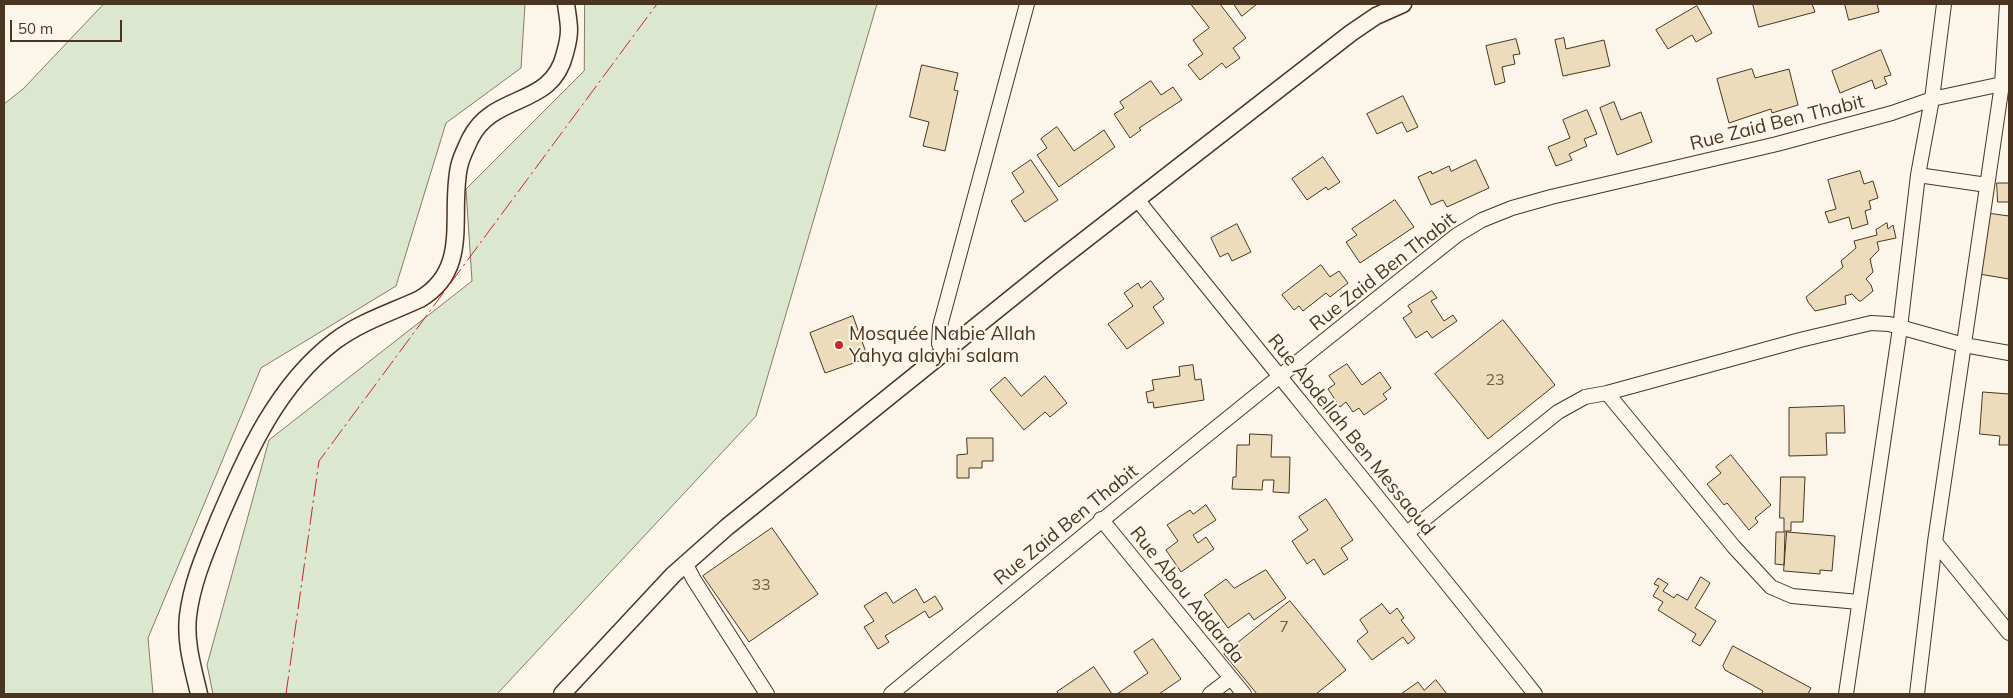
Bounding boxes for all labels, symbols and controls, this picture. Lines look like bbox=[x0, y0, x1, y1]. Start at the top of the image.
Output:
scale bar bbox=[12, 10, 125, 42]
text: 50 m bbox=[18, 19, 53, 38]
street label: Rue Zaid Ben Thabit bbox=[1688, 90, 1866, 156]
street label: Rue Zaid Ben Thabit bbox=[1306, 208, 1460, 336]
place label: Mosquée Nabie Allah Yahya alayhi salam bbox=[849, 323, 1036, 367]
street label: Rue Abdellah Ben Messaoud bbox=[1263, 330, 1439, 540]
marker: Mosquée Nabie Allah Yahya alayhi salam bbox=[833, 339, 845, 351]
house number: 23 bbox=[1485, 370, 1505, 390]
street label: Rue Zaid Ben Thabit bbox=[989, 460, 1143, 590]
street label: Rue Abou Addarda bbox=[1125, 522, 1249, 668]
house number: 33 bbox=[751, 575, 771, 595]
house number: 7 bbox=[1279, 617, 1289, 637]

